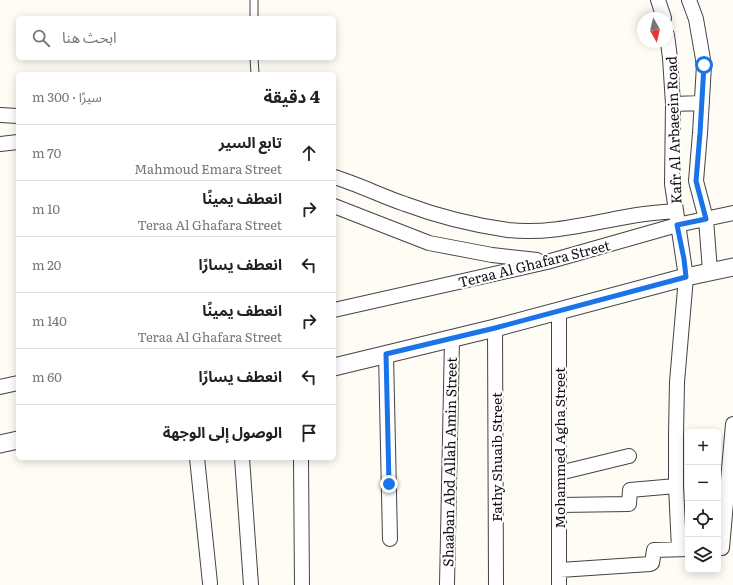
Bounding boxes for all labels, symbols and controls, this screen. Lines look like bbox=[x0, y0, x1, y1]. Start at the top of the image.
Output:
north arrow bbox=[637, 12, 673, 48]
search box bbox=[16, 16, 336, 60]
text: ابحث هنا bbox=[62, 25, 117, 48]
icon: search bbox=[30, 27, 52, 49]
street label: Kafr Al Arbaeein Road bbox=[660, 55, 686, 204]
route start bbox=[695, 56, 713, 74]
text: 4 دقيقة bbox=[264, 83, 320, 108]
text: سيرًا · 300 m bbox=[32, 87, 102, 106]
text: تابع السير bbox=[219, 130, 282, 153]
icon: ahead bbox=[298, 142, 320, 164]
text: 70 m bbox=[32, 143, 61, 162]
text: Mahmoud Emara Street bbox=[134, 159, 282, 178]
text: انعطف يمينًا bbox=[202, 186, 282, 209]
icon: right bbox=[298, 198, 320, 220]
text: 10 m bbox=[32, 199, 60, 218]
text: Teraa Al Ghafara Street bbox=[137, 215, 282, 234]
street label: Teraa Al Ghafara Street bbox=[456, 234, 612, 292]
text: انعطف يسارًا bbox=[198, 252, 282, 275]
icon: left bbox=[298, 254, 320, 276]
text: 20 m bbox=[32, 255, 61, 274]
text: انعطف يمينًا bbox=[202, 298, 282, 321]
icon: right bbox=[298, 310, 320, 332]
text: 140 m bbox=[32, 311, 67, 330]
text: Teraa Al Ghafara Street bbox=[137, 327, 282, 346]
street label: Shaaban Abd Allah Amin Street bbox=[437, 357, 461, 567]
text: انعطف يسارًا bbox=[198, 364, 282, 387]
icon: left bbox=[298, 366, 320, 388]
text: 60 m bbox=[32, 367, 62, 386]
street label: Mohammed Agha Street bbox=[549, 367, 569, 529]
street label: Fathy Shuaib Street bbox=[486, 392, 506, 522]
text: الوصول إلى الوجهة bbox=[163, 420, 282, 443]
icon: arrive bbox=[298, 422, 320, 444]
map controls bbox=[685, 429, 721, 573]
button: + bbox=[685, 429, 721, 465]
button: − bbox=[685, 465, 721, 501]
route end bbox=[380, 475, 398, 493]
button: locate bbox=[685, 501, 721, 537]
button: layers bbox=[685, 537, 721, 573]

